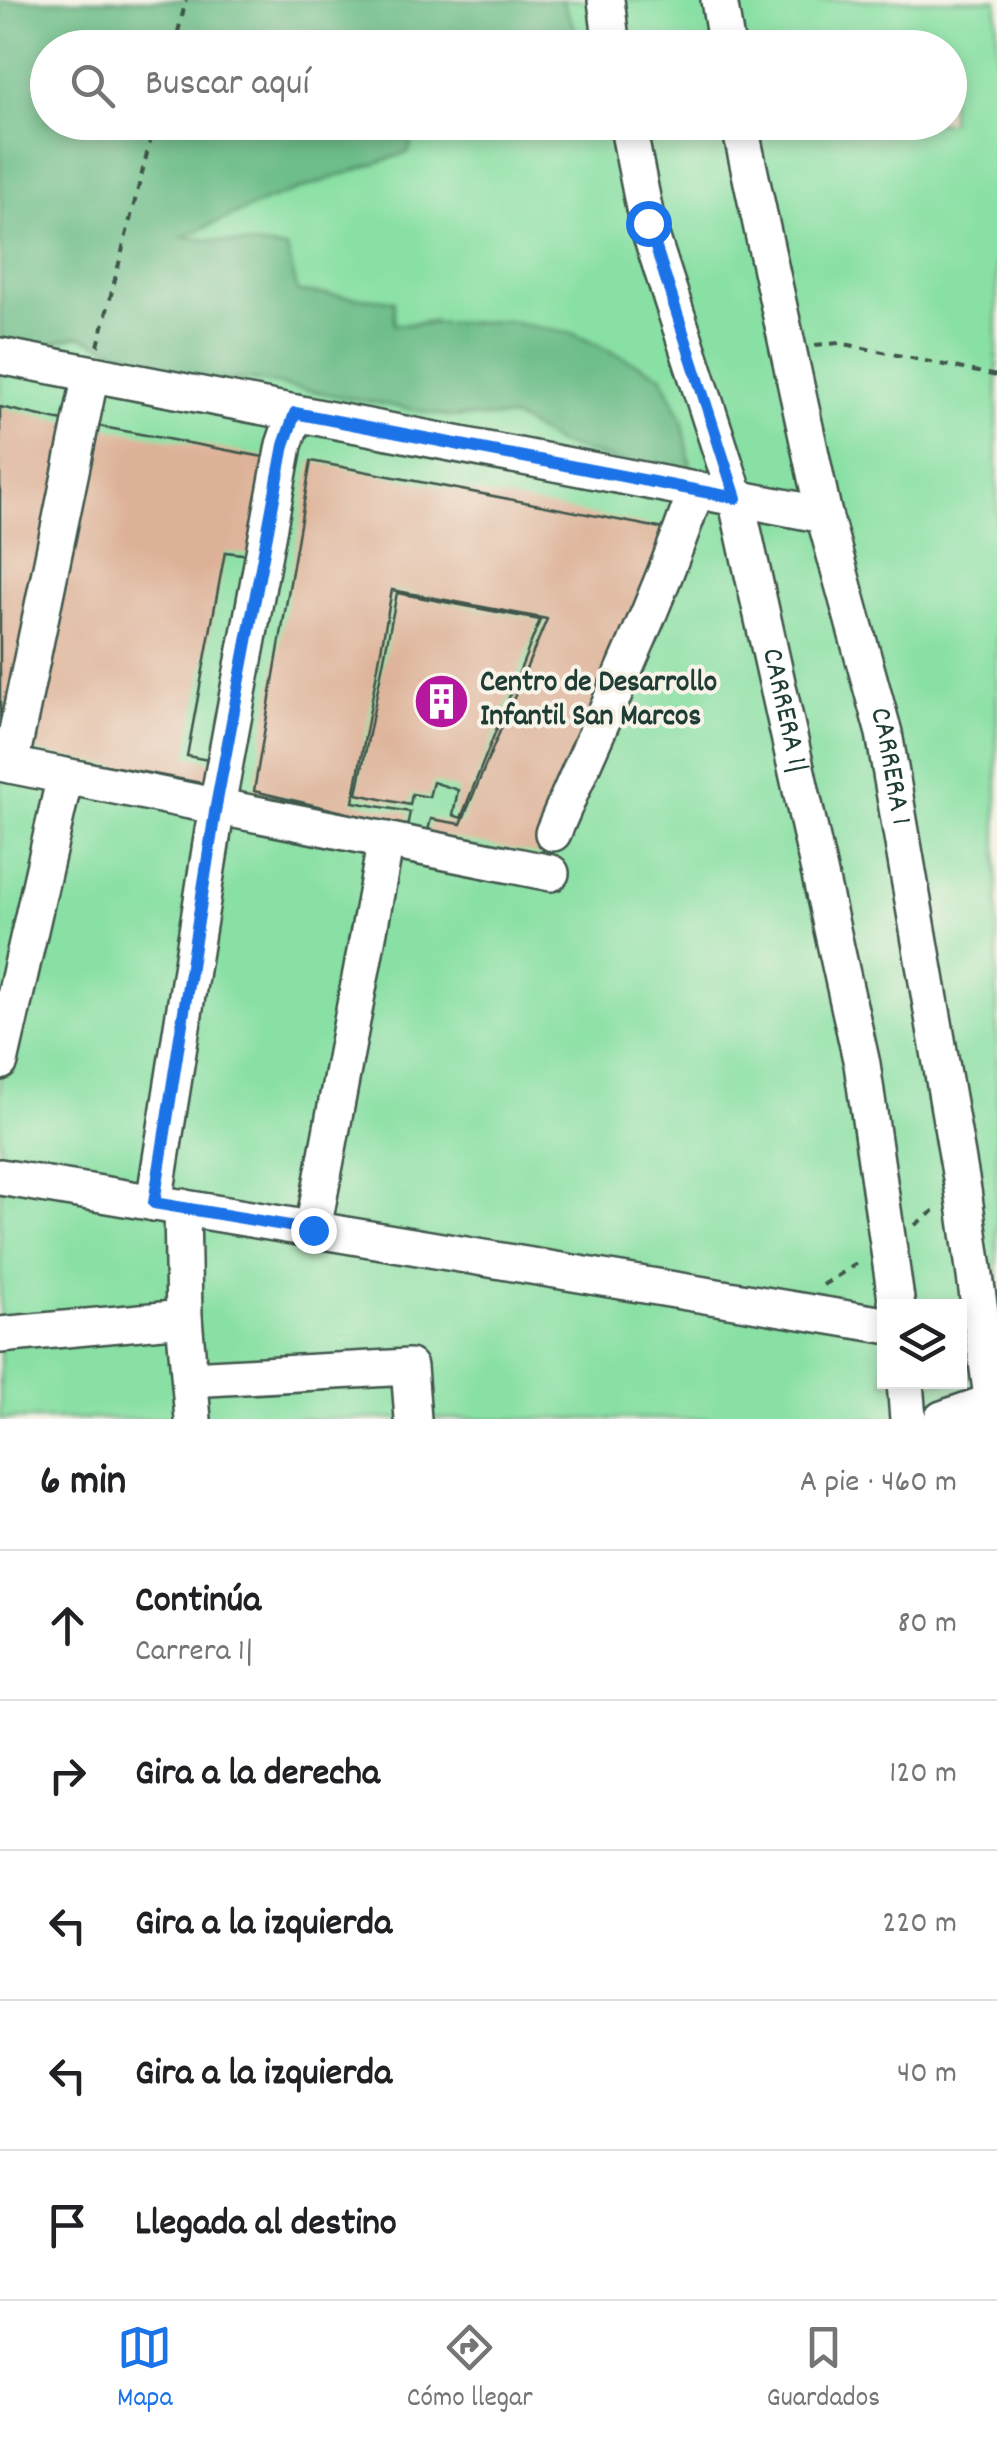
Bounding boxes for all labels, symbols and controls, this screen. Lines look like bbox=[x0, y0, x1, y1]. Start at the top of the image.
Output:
search box bbox=[30, 30, 967, 140]
icon: search bbox=[65, 58, 120, 113]
text: Buscar aquí bbox=[145, 58, 309, 113]
route start bbox=[626, 201, 672, 247]
street label: CARRERA 1| bbox=[749, 644, 818, 777]
place label: Centro de Desarrollo Infantil San Marcos bbox=[480, 663, 717, 740]
building icon: Centro de Desarrollo Infantil San Marcos bbox=[411, 671, 471, 731]
street label: CARRERA 1 bbox=[857, 703, 921, 828]
route end bbox=[291, 1208, 337, 1254]
map controls bbox=[877, 1299, 967, 1389]
button: layers bbox=[877, 1299, 967, 1389]
text: 6 min bbox=[40, 1454, 126, 1514]
text: A pie · 460 m bbox=[800, 1461, 957, 1507]
text: Continúa bbox=[135, 1575, 261, 1630]
icon: ahead bbox=[40, 1598, 95, 1653]
text: 80 m bbox=[897, 1602, 957, 1648]
text: Carrera 1| bbox=[135, 1630, 254, 1676]
icon: right bbox=[40, 1748, 95, 1803]
text: Gira a la derecha bbox=[135, 1748, 380, 1803]
text: 120 m bbox=[889, 1752, 957, 1798]
icon: left bbox=[40, 1898, 95, 1953]
text: Gira a la izquierda bbox=[135, 1898, 392, 1953]
text: 220 m bbox=[882, 1902, 957, 1948]
icon: left bbox=[40, 2048, 95, 2103]
text: Gira a la izquierda bbox=[135, 2048, 392, 2103]
text: 40 m bbox=[897, 2052, 957, 2098]
icon: arrive bbox=[40, 2198, 95, 2253]
text: Llegada al destino bbox=[135, 2198, 397, 2253]
tab: Mapa bbox=[117, 2320, 173, 2420]
tab: Cómo llegar bbox=[407, 2320, 533, 2420]
tab: Guardados bbox=[767, 2320, 880, 2420]

